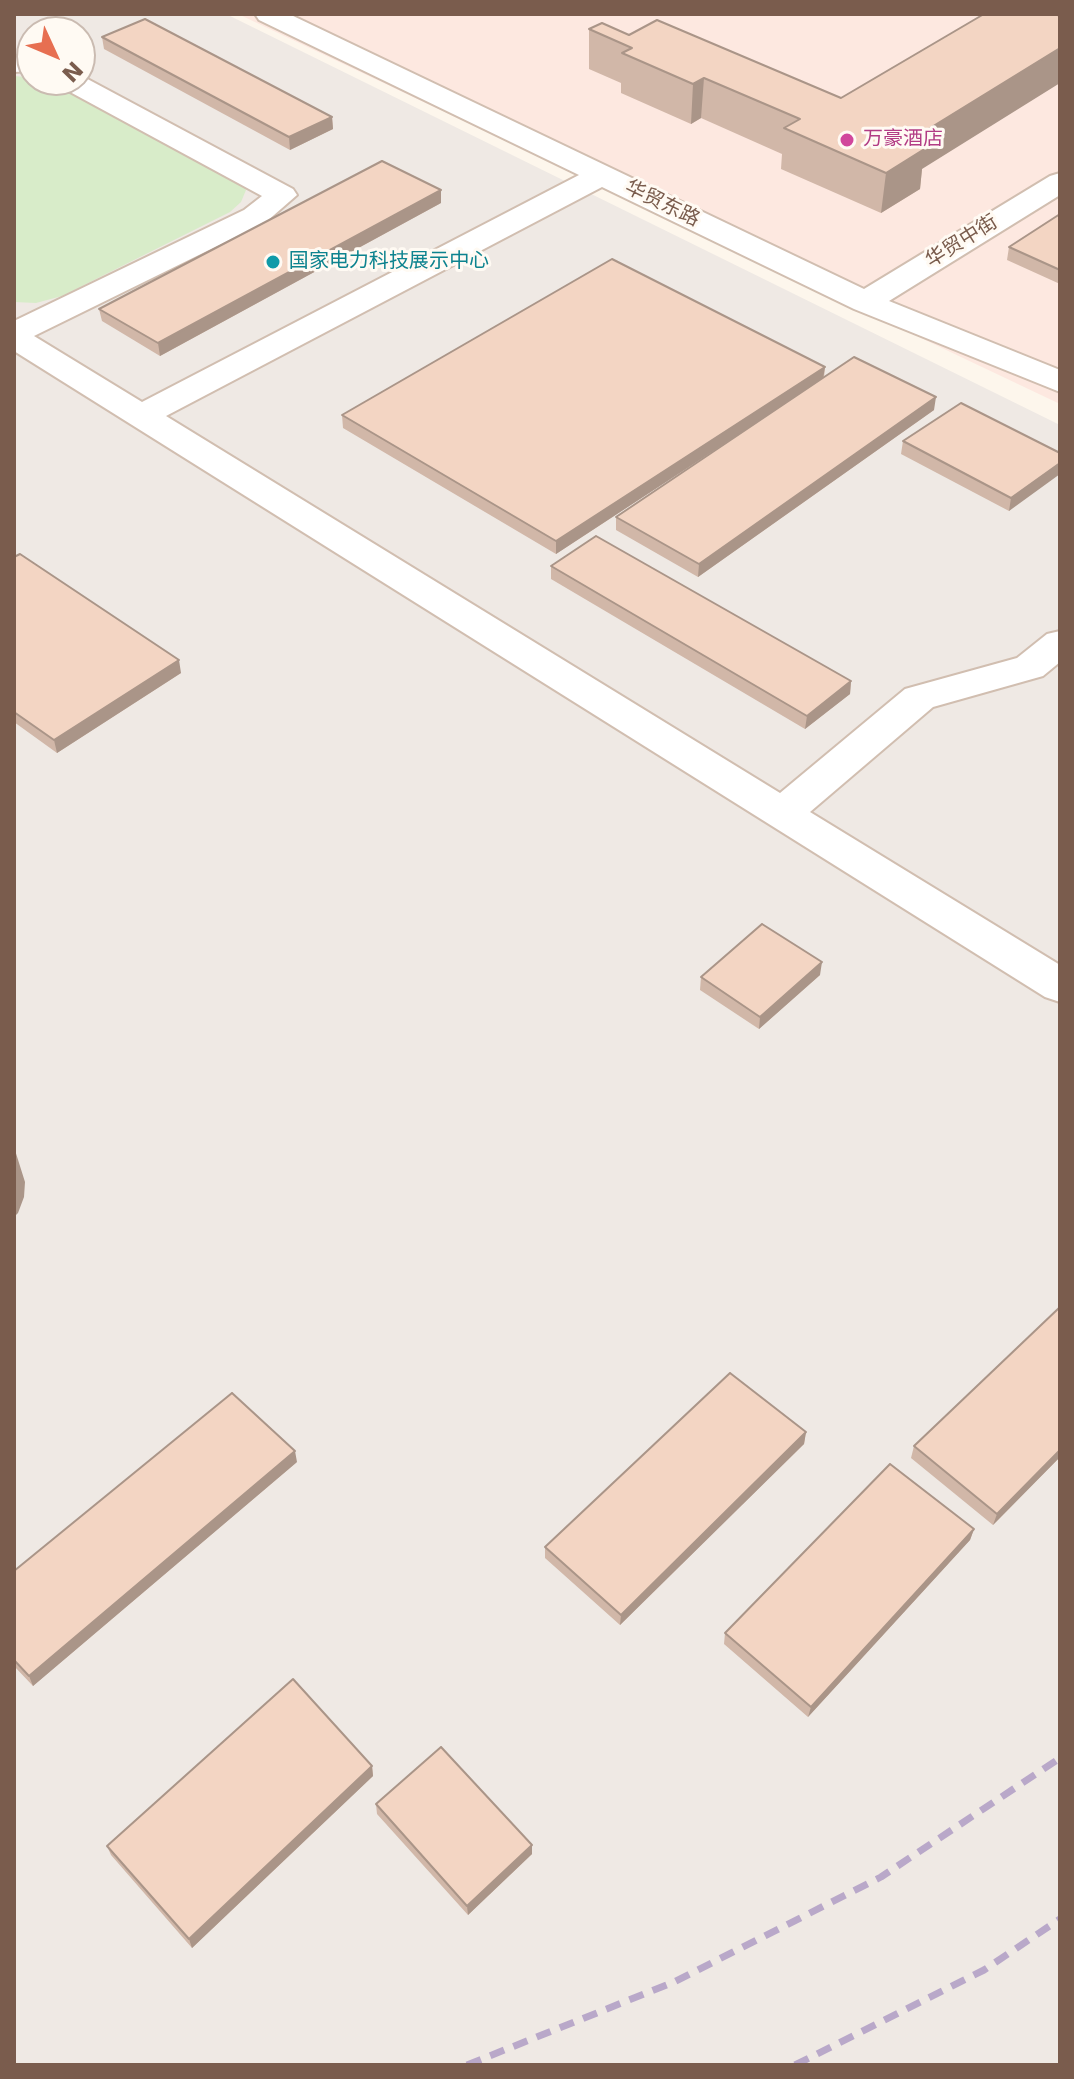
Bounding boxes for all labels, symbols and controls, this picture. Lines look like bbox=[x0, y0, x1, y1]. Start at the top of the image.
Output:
north arrow bbox=[16, 16, 96, 96]
text: N bbox=[57, 56, 88, 87]
place label: 万豪酒店 bbox=[863, 128, 943, 152]
marker: 万豪酒店 bbox=[838, 131, 856, 149]
street label: 华贸东路 bbox=[621, 176, 703, 232]
street label: 华贸中街 bbox=[922, 211, 1002, 273]
place label: 国家电力科技展示中心 bbox=[289, 250, 489, 274]
marker: 国家电力科技展示中心 bbox=[264, 253, 282, 271]

